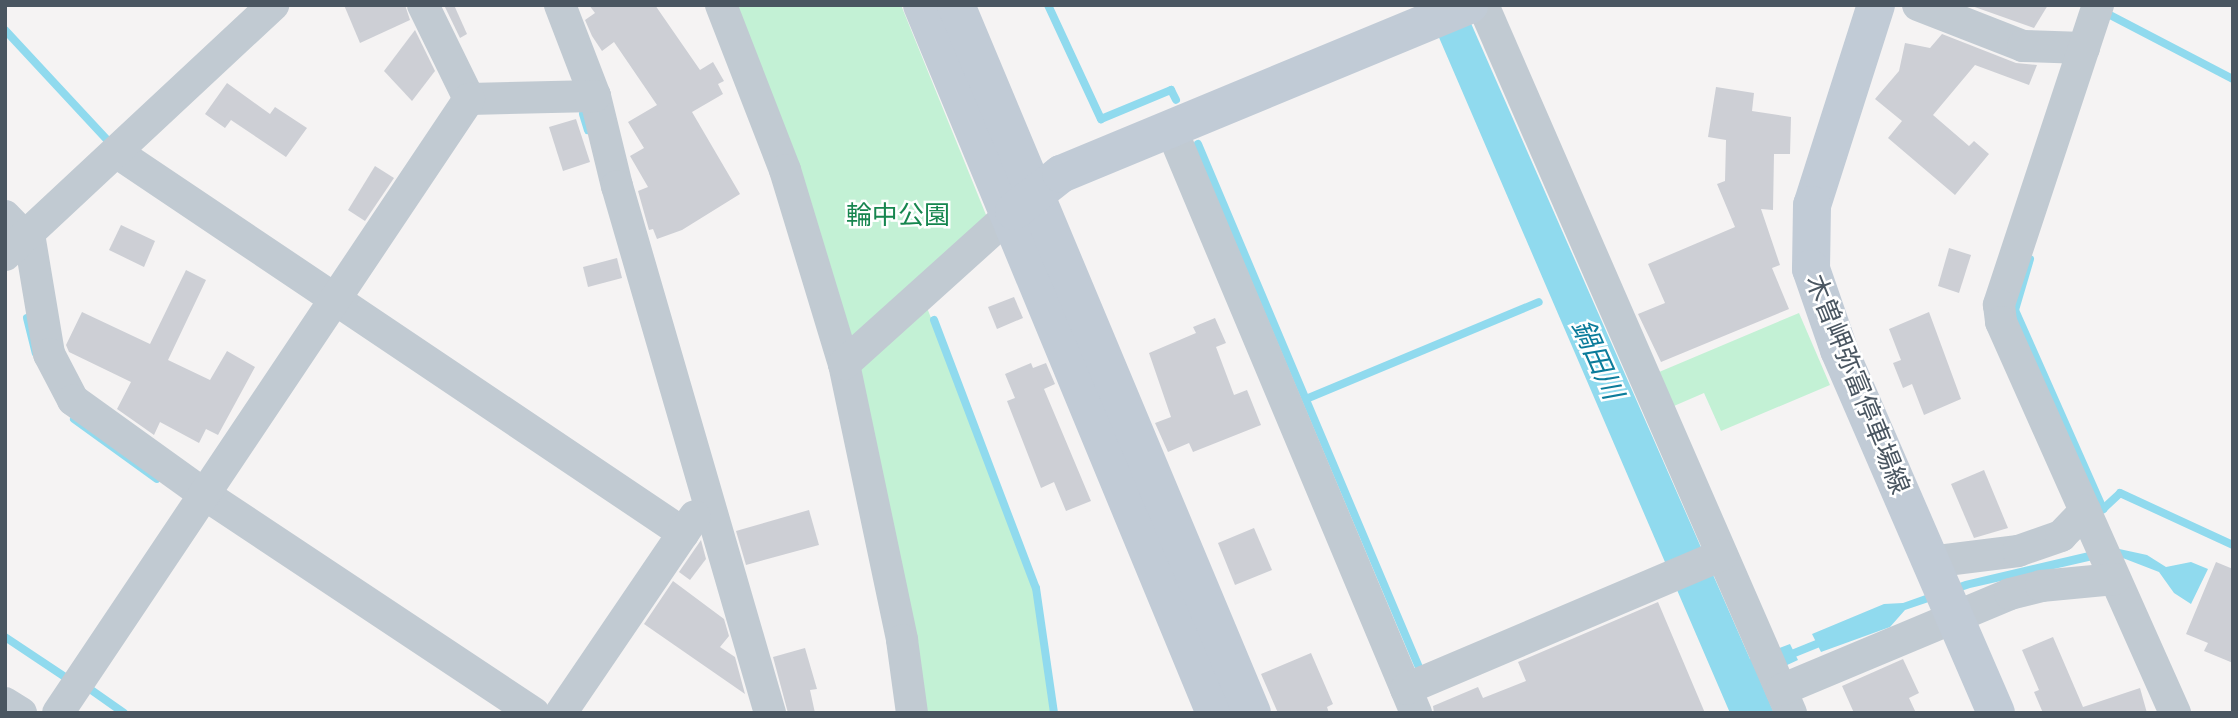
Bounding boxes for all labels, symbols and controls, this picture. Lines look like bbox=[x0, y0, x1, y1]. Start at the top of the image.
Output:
park label: 輪中公園 bbox=[846, 199, 950, 231]
street label: 木曽岬弥富停車場線 bbox=[1800, 270, 1916, 498]
water label: 鍋田川 bbox=[1566, 314, 1630, 404]

